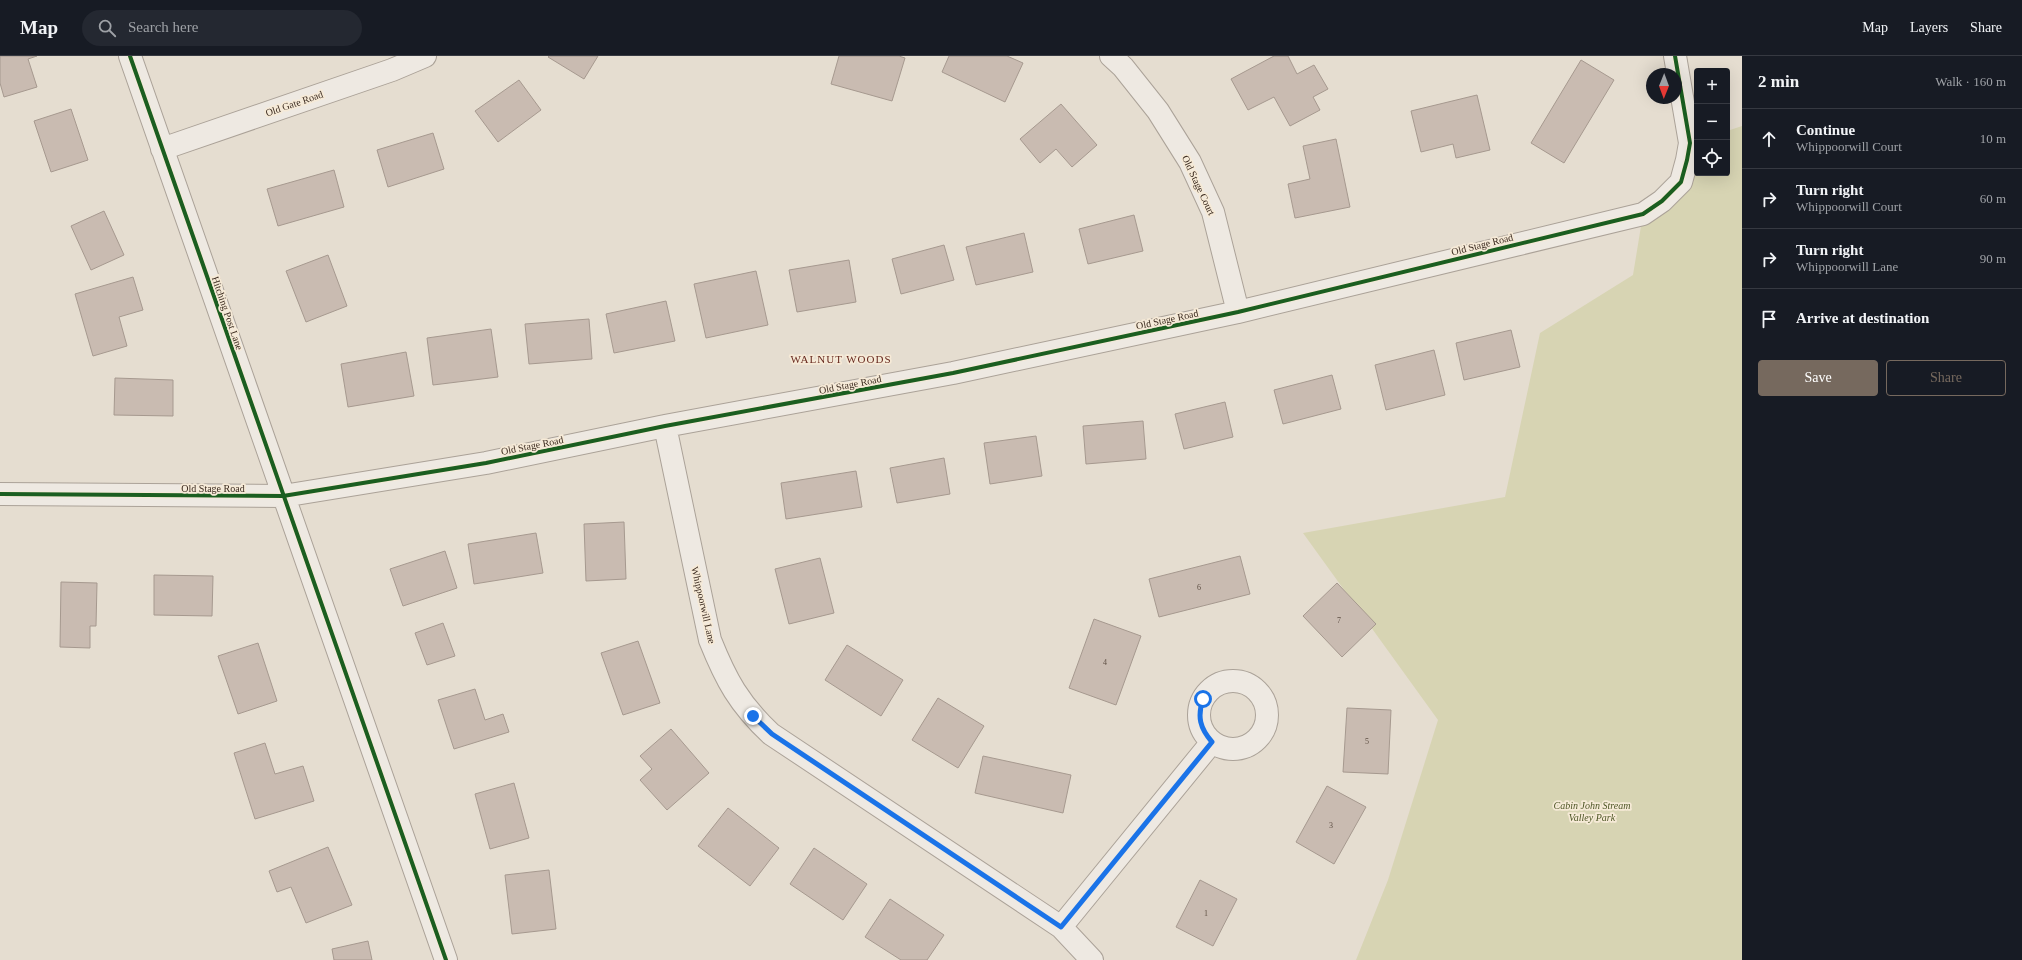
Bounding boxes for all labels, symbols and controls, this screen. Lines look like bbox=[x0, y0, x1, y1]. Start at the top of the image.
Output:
search box bbox=[82, 10, 362, 46]
text: Map bbox=[20, 17, 58, 38]
icon: search bbox=[96, 17, 118, 39]
text: Search here bbox=[128, 19, 198, 35]
text: Map bbox=[1862, 20, 1888, 35]
text: Layers bbox=[1910, 20, 1948, 35]
text: Share bbox=[1970, 20, 2002, 35]
north arrow bbox=[1646, 68, 1682, 104]
map controls bbox=[1694, 68, 1730, 176]
button: + bbox=[1694, 68, 1730, 104]
text: 2 min bbox=[1758, 72, 1799, 91]
text: Walk · 160 m bbox=[1935, 74, 2006, 89]
street label: Old Gate Road bbox=[264, 89, 324, 118]
button: − bbox=[1694, 104, 1730, 140]
text: Continue bbox=[1796, 122, 1855, 138]
icon: ahead bbox=[1758, 128, 1780, 150]
text: 10 m bbox=[1980, 131, 2006, 146]
text: Whippoorwill Court bbox=[1796, 139, 1902, 154]
button: locate bbox=[1694, 140, 1730, 176]
street label: Old Stage Court bbox=[1180, 153, 1217, 217]
text: Turn right bbox=[1796, 182, 1863, 198]
icon: right bbox=[1758, 188, 1780, 210]
text: 60 m bbox=[1980, 191, 2006, 206]
text: Whippoorwill Court bbox=[1796, 199, 1902, 214]
street label: Old Stage Road bbox=[1450, 231, 1514, 257]
text: Turn right bbox=[1796, 242, 1863, 258]
icon: right bbox=[1758, 248, 1780, 270]
text: 90 m bbox=[1980, 251, 2006, 266]
text: Whippoorwill Lane bbox=[1796, 259, 1898, 274]
street label: Hitching Post Lane bbox=[210, 275, 245, 352]
street label: Old Stage Road bbox=[1135, 308, 1199, 331]
icon: arrive bbox=[1758, 308, 1780, 330]
text: Arrive at destination bbox=[1796, 310, 1929, 326]
district label: WALNUT WOODS bbox=[790, 353, 892, 365]
button: Save bbox=[1758, 360, 1878, 396]
button: Share bbox=[1886, 360, 2006, 396]
street label: Old Stage Road bbox=[818, 373, 882, 396]
street label: Old Stage Road bbox=[500, 434, 564, 457]
street label: Old Stage Road bbox=[181, 483, 245, 494]
street label: Whippoorwill Lane bbox=[689, 566, 718, 645]
house number: 6 bbox=[1197, 583, 1201, 592]
house number: 7 bbox=[1337, 616, 1341, 625]
house number: 4 bbox=[1103, 658, 1107, 667]
route start bbox=[1194, 690, 1212, 708]
route end bbox=[744, 707, 762, 725]
house number: 5 bbox=[1365, 737, 1369, 746]
park label: Cabin John Stream Valley Park bbox=[1554, 800, 1630, 823]
house number: 3 bbox=[1329, 821, 1333, 830]
house number: 1 bbox=[1204, 909, 1208, 918]

